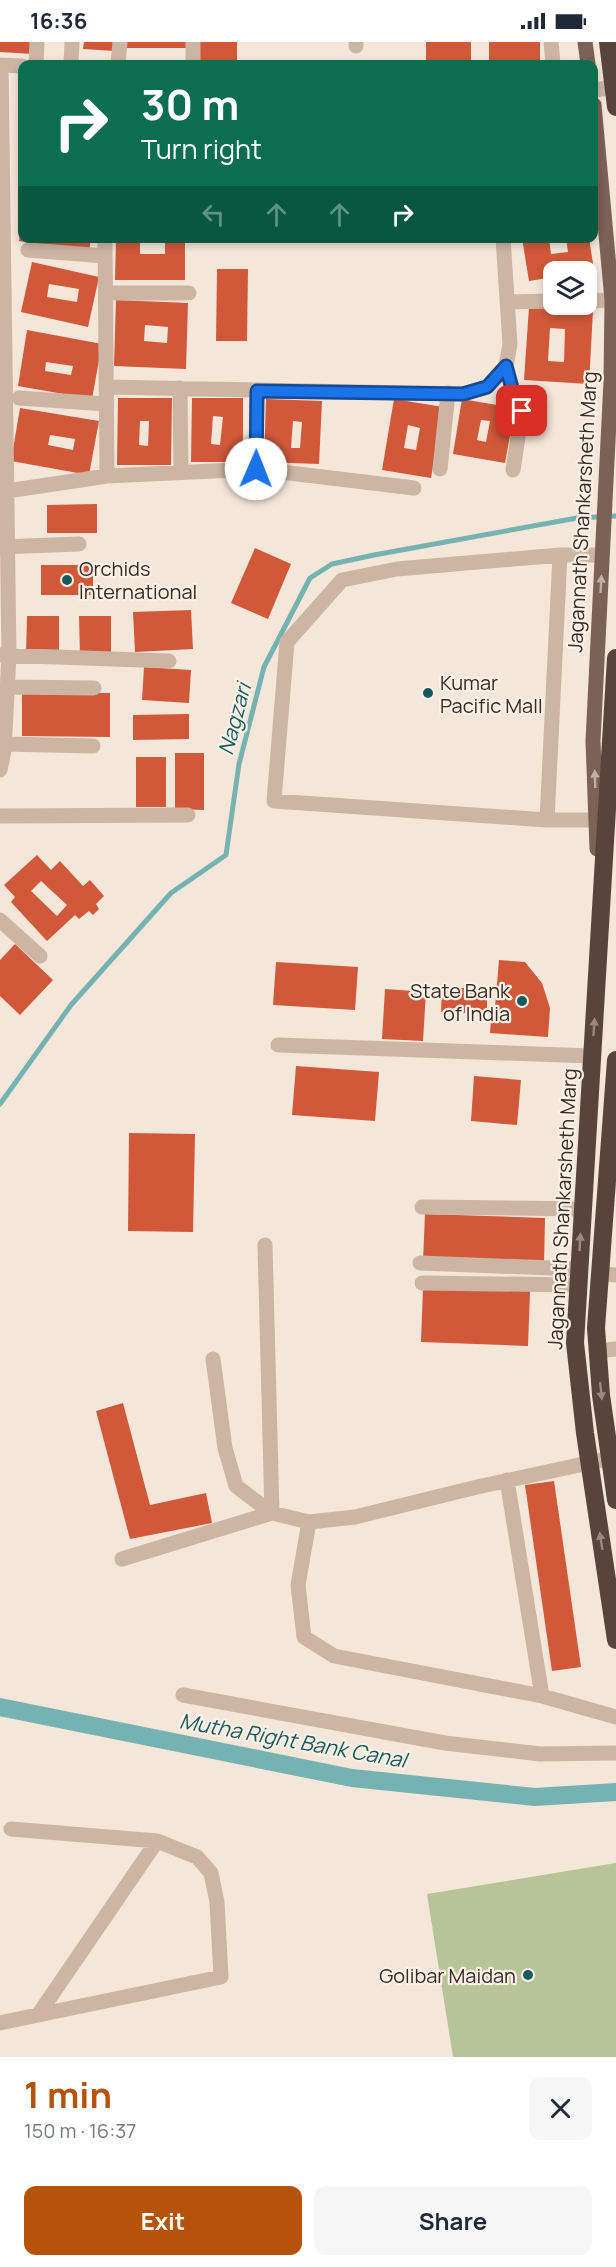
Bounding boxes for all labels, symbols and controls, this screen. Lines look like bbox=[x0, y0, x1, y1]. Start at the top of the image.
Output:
text: 16:36 bbox=[30, 6, 87, 36]
text: 30 m bbox=[141, 75, 239, 133]
icon: right bbox=[42, 84, 120, 162]
text: Turn right bbox=[141, 130, 262, 167]
icon: left bbox=[197, 198, 230, 231]
icon: ahead bbox=[260, 198, 293, 231]
icon: ahead bbox=[323, 198, 356, 231]
icon: right bbox=[386, 198, 419, 231]
map controls bbox=[543, 261, 597, 315]
button: layers bbox=[543, 261, 597, 315]
street label: Jagannath Shankarsheth Marg bbox=[561, 371, 603, 653]
pin bbox=[496, 385, 547, 436]
icon: arrive bbox=[505, 394, 538, 427]
position arrow bbox=[224, 437, 288, 501]
place label: Orchids International bbox=[79, 555, 197, 605]
marker: Orchids International bbox=[60, 573, 74, 587]
one-way arrow bbox=[596, 575, 605, 594]
place label: Kumar Pacific Mall bbox=[440, 669, 543, 719]
water label: Nagzari bbox=[211, 677, 258, 758]
marker: Kumar Pacific Mall bbox=[421, 686, 435, 700]
one-way arrow bbox=[590, 770, 599, 789]
place label: State Bank of India bbox=[410, 977, 511, 1027]
marker: State Bank of India bbox=[515, 994, 529, 1008]
one-way arrow bbox=[589, 1017, 598, 1036]
street label: Jagannath Shankarsheth Marg bbox=[541, 1068, 583, 1350]
one-way arrow bbox=[576, 1233, 585, 1252]
one-way arrow bbox=[596, 1381, 606, 1400]
one-way arrow bbox=[597, 1531, 606, 1550]
water label: Mutha Right Bank Canal bbox=[177, 1706, 412, 1774]
place label: Golibar Maidan bbox=[379, 1962, 516, 1989]
marker: Golibar Maidan bbox=[521, 1968, 535, 1982]
text: 1 min bbox=[24, 2070, 112, 2119]
button: close bbox=[529, 2077, 592, 2140]
text: 150 m · 16:37 bbox=[24, 2117, 136, 2144]
button: Exit bbox=[24, 2186, 302, 2255]
button: Share bbox=[314, 2186, 592, 2255]

